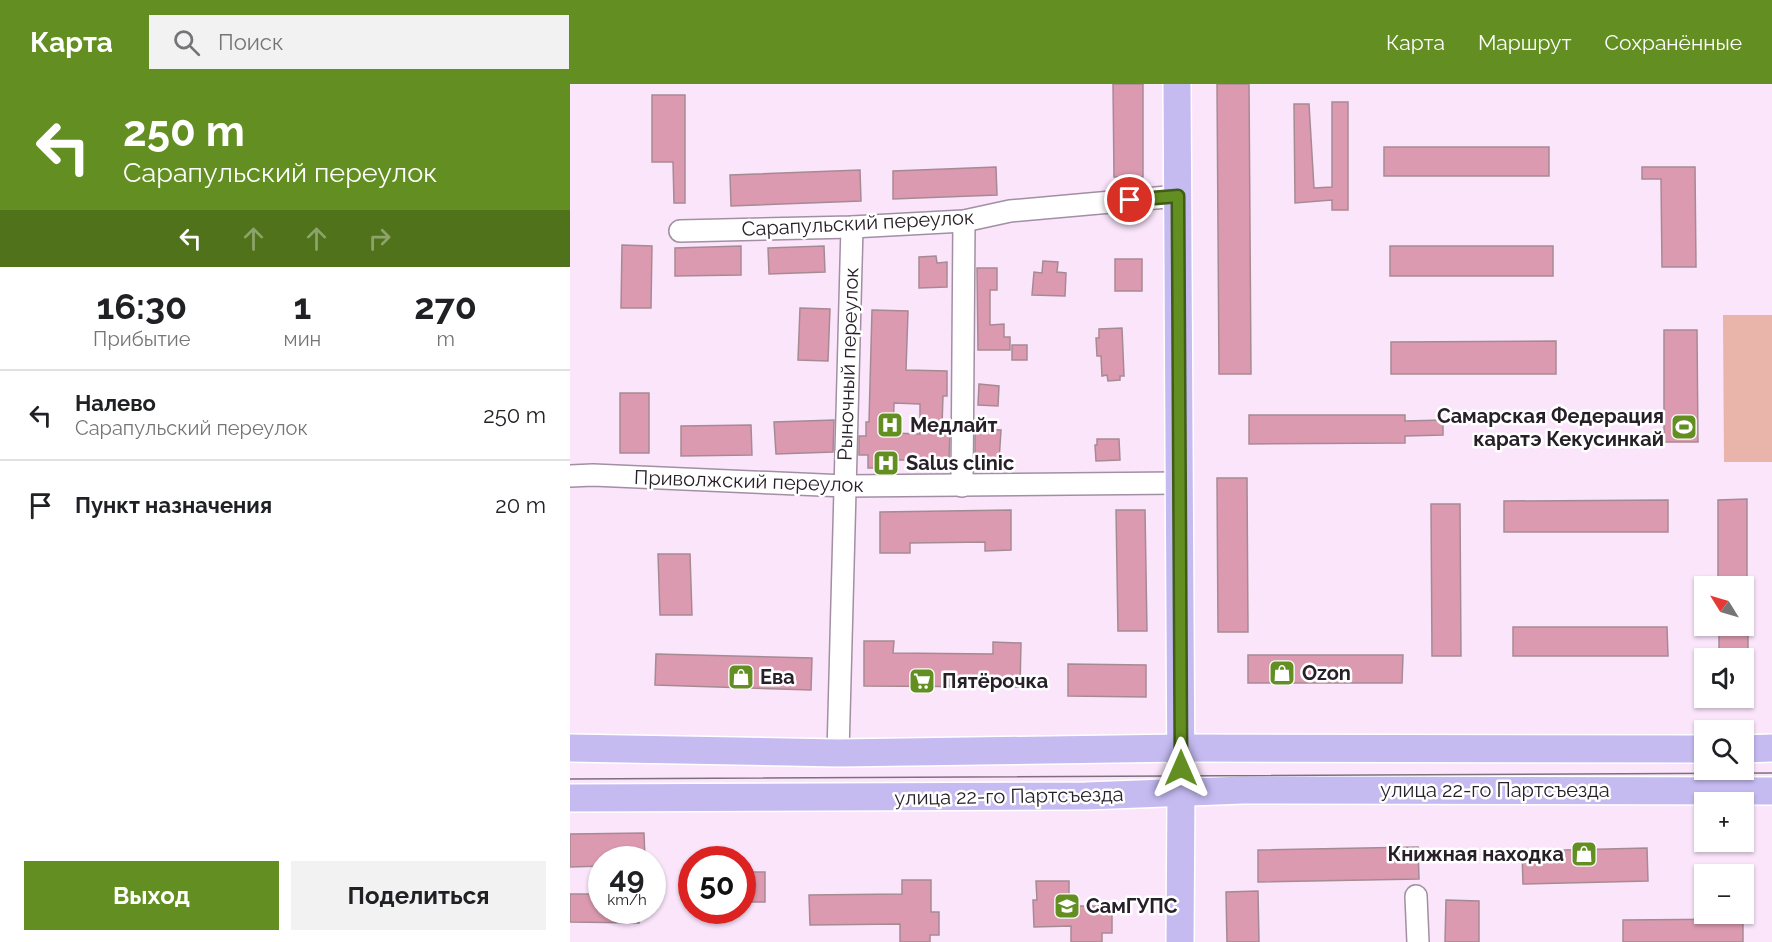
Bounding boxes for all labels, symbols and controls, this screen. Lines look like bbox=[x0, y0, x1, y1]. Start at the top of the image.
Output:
search box bbox=[149, 15, 569, 69]
text: Карта bbox=[30, 26, 113, 59]
icon: search bbox=[170, 26, 203, 59]
text: Поиск bbox=[218, 29, 283, 55]
text: Карта bbox=[1386, 30, 1445, 55]
text: Маршрут bbox=[1478, 30, 1571, 55]
text: Сохранённые bbox=[1604, 30, 1742, 55]
text: 250 m bbox=[123, 107, 245, 156]
icon: left bbox=[24, 108, 102, 186]
text: Сарапульский переулок bbox=[123, 157, 437, 188]
pin bbox=[1104, 174, 1155, 225]
icon: arrive bbox=[1113, 183, 1146, 216]
street label: Сарапульский переулок bbox=[741, 205, 975, 241]
icon: left bbox=[174, 222, 207, 255]
icon: ahead bbox=[237, 222, 270, 255]
icon: ahead bbox=[300, 222, 333, 255]
icon: right bbox=[363, 222, 396, 255]
street label: Рыночный переулок bbox=[833, 267, 863, 461]
text: 16:30 bbox=[96, 285, 187, 327]
text: 1 bbox=[293, 285, 311, 327]
text: 270 bbox=[414, 285, 477, 327]
text: Прибытие bbox=[93, 327, 191, 351]
text: мин bbox=[284, 327, 321, 351]
text: m bbox=[436, 327, 455, 351]
text: Налево bbox=[75, 390, 156, 416]
icon: left bbox=[24, 399, 57, 432]
text: 250 m bbox=[483, 402, 546, 428]
place label: Самарская Федерация каратэ Кекусинкай bbox=[1437, 404, 1664, 451]
hospital icon: Медлайт bbox=[875, 410, 905, 440]
sports icon: Самарская Федерация каратэ Кекусинкай bbox=[1669, 412, 1699, 442]
place label: Медлайт bbox=[910, 413, 997, 437]
text: Сарапульский переулок bbox=[75, 416, 308, 440]
hospital icon: Salus clinic bbox=[871, 448, 901, 478]
place label: Salus clinic bbox=[906, 451, 1014, 475]
street label: Приволжский переулок bbox=[634, 465, 864, 497]
icon: arrive bbox=[24, 489, 57, 522]
text: Пункт назначения bbox=[75, 492, 272, 518]
text: 20 m bbox=[495, 492, 546, 518]
north arrow bbox=[1694, 576, 1754, 636]
map controls bbox=[1694, 576, 1754, 924]
button: sound bbox=[1694, 648, 1754, 708]
shop icon: Ozon bbox=[1267, 658, 1297, 688]
place label: Ozon bbox=[1302, 661, 1351, 685]
shop icon: Ева bbox=[726, 662, 756, 692]
place label: Ева bbox=[760, 665, 795, 689]
supermarket icon: Пятёрочка bbox=[907, 666, 937, 696]
place label: Пятёрочка bbox=[942, 669, 1048, 693]
button: search bbox=[1694, 720, 1754, 780]
position arrow bbox=[1149, 736, 1213, 800]
street label: улица 22-го Партсъезда bbox=[1380, 778, 1610, 802]
street label: улица 22-го Партсъезда bbox=[894, 782, 1124, 810]
button: + bbox=[1694, 792, 1754, 852]
shop icon: Книжная находка bbox=[1569, 839, 1599, 869]
place label: Книжная находка bbox=[1388, 842, 1564, 866]
speed limit sign: 50 bbox=[678, 846, 756, 924]
text: 49 bbox=[610, 860, 644, 895]
button: Выход bbox=[24, 861, 279, 930]
button: Поделиться bbox=[291, 861, 546, 930]
button: − bbox=[1694, 864, 1754, 924]
text: km/h bbox=[607, 891, 647, 909]
school or university icon: СамГУПС bbox=[1052, 891, 1082, 921]
place label: СамГУПС bbox=[1086, 894, 1178, 918]

